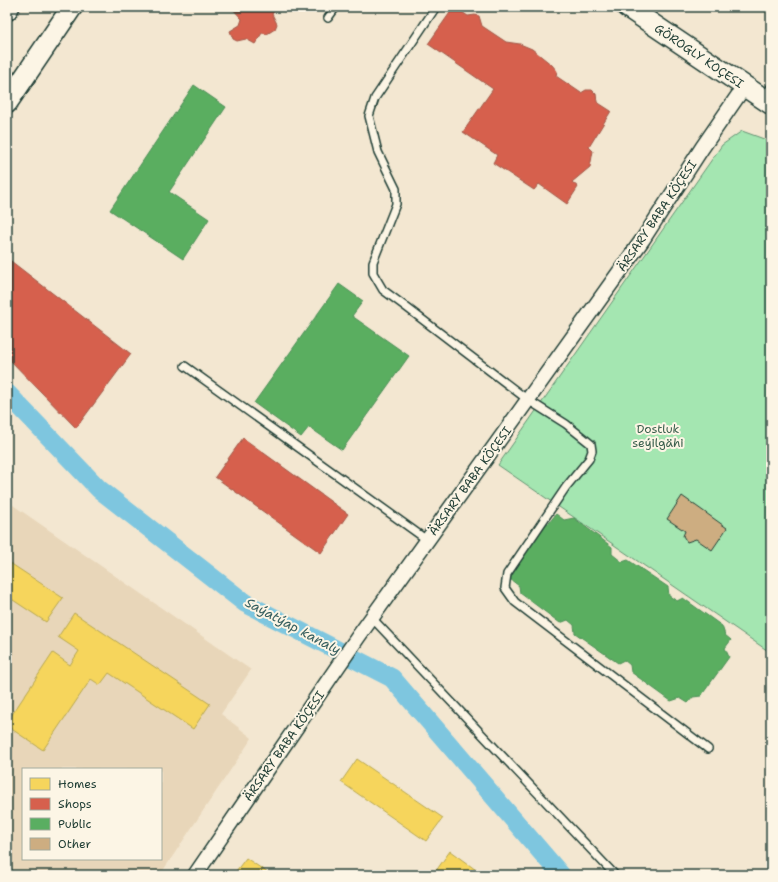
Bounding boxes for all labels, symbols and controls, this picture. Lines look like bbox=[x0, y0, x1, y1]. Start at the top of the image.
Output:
street label: GÖROGLY KOÇESI bbox=[651, 20, 747, 92]
street label: ÄRSARY BABA KÖÇESI bbox=[614, 157, 701, 275]
park label: Dostluk seýilgähi bbox=[632, 421, 684, 451]
street label: ÄRSARY BABA KÖÇESI bbox=[425, 423, 515, 539]
water label: Saýatýap kanaly bbox=[242, 594, 344, 658]
street label: ÄRSARY BABA KÖÇESI bbox=[240, 687, 328, 804]
legend bbox=[22, 768, 162, 860]
text: Homes bbox=[58, 776, 97, 792]
text: Shops bbox=[58, 796, 92, 812]
text: Public bbox=[58, 816, 92, 832]
text: Other bbox=[58, 836, 92, 852]

